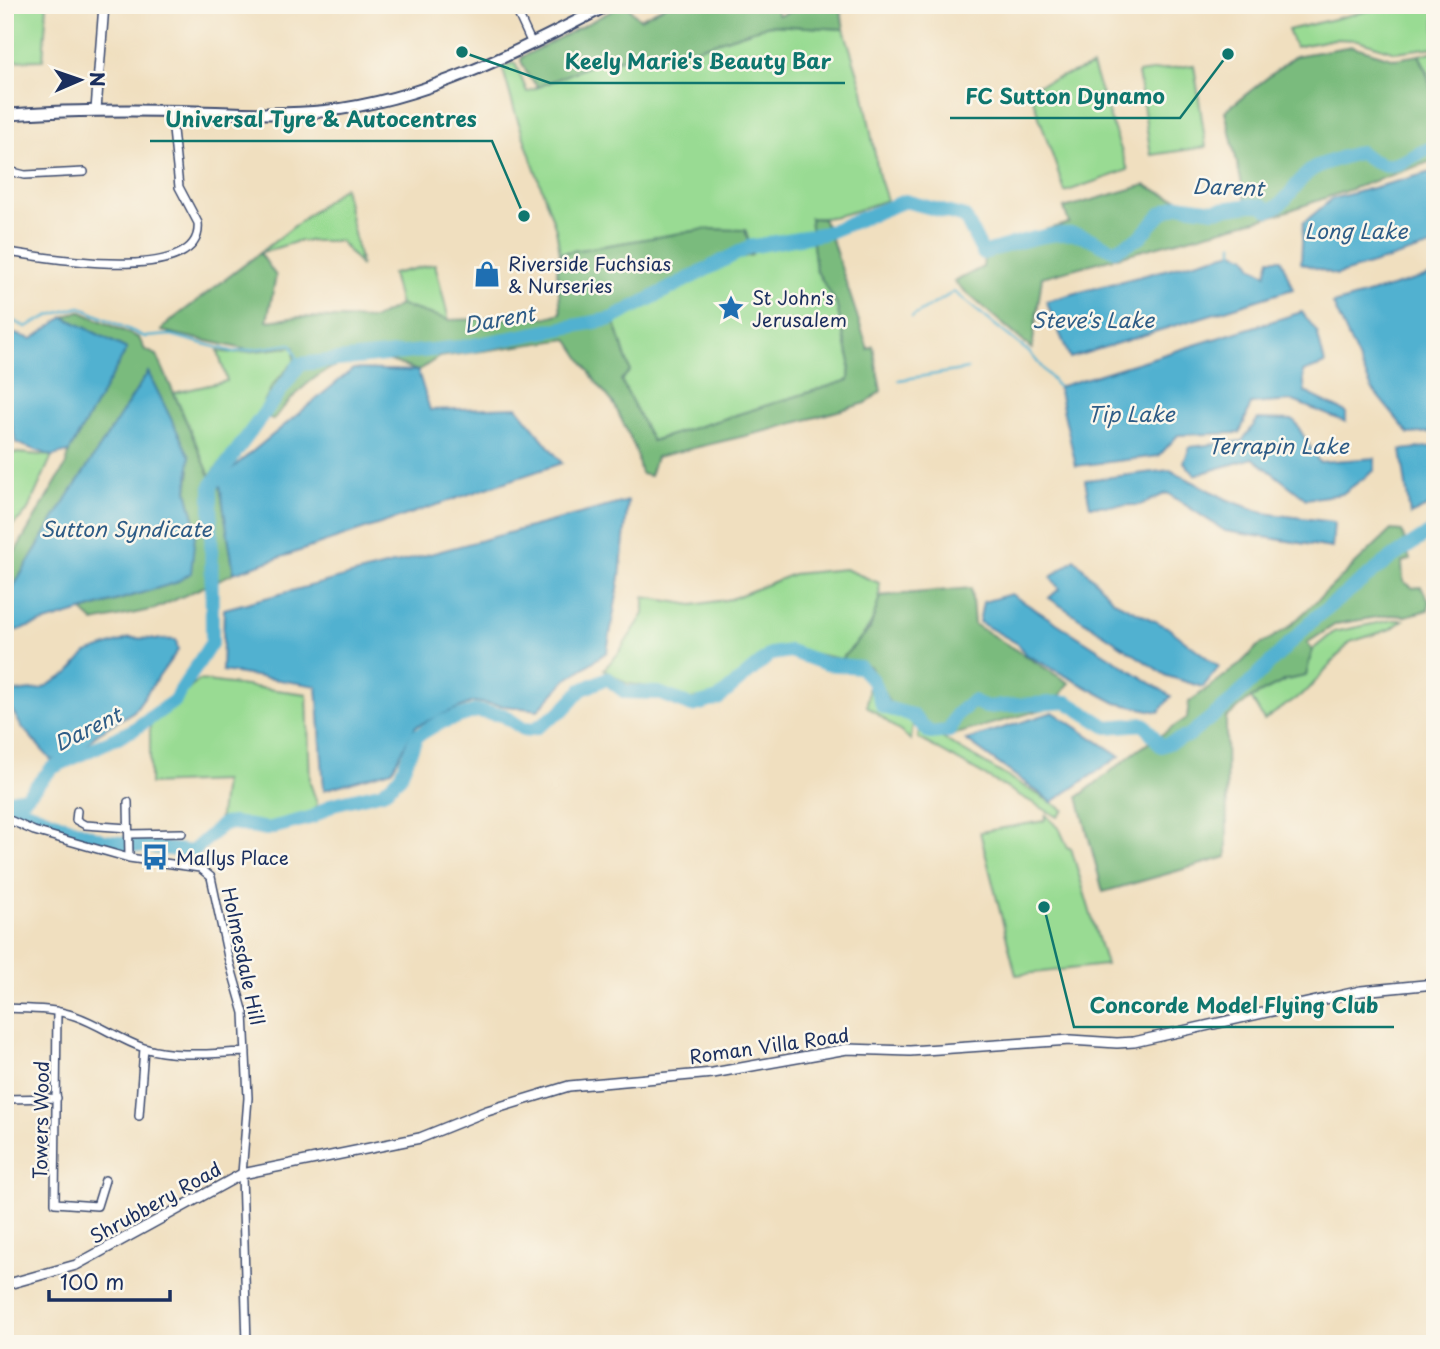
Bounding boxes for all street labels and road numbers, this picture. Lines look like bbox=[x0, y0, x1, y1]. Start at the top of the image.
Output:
street label: Holmesdale Hill bbox=[216, 884, 272, 1028]
street label: Roman Villa Road bbox=[687, 1020, 851, 1070]
street label: Towers Wood bbox=[25, 1061, 55, 1179]
street label: Shrubbery Road bbox=[84, 1154, 226, 1250]

